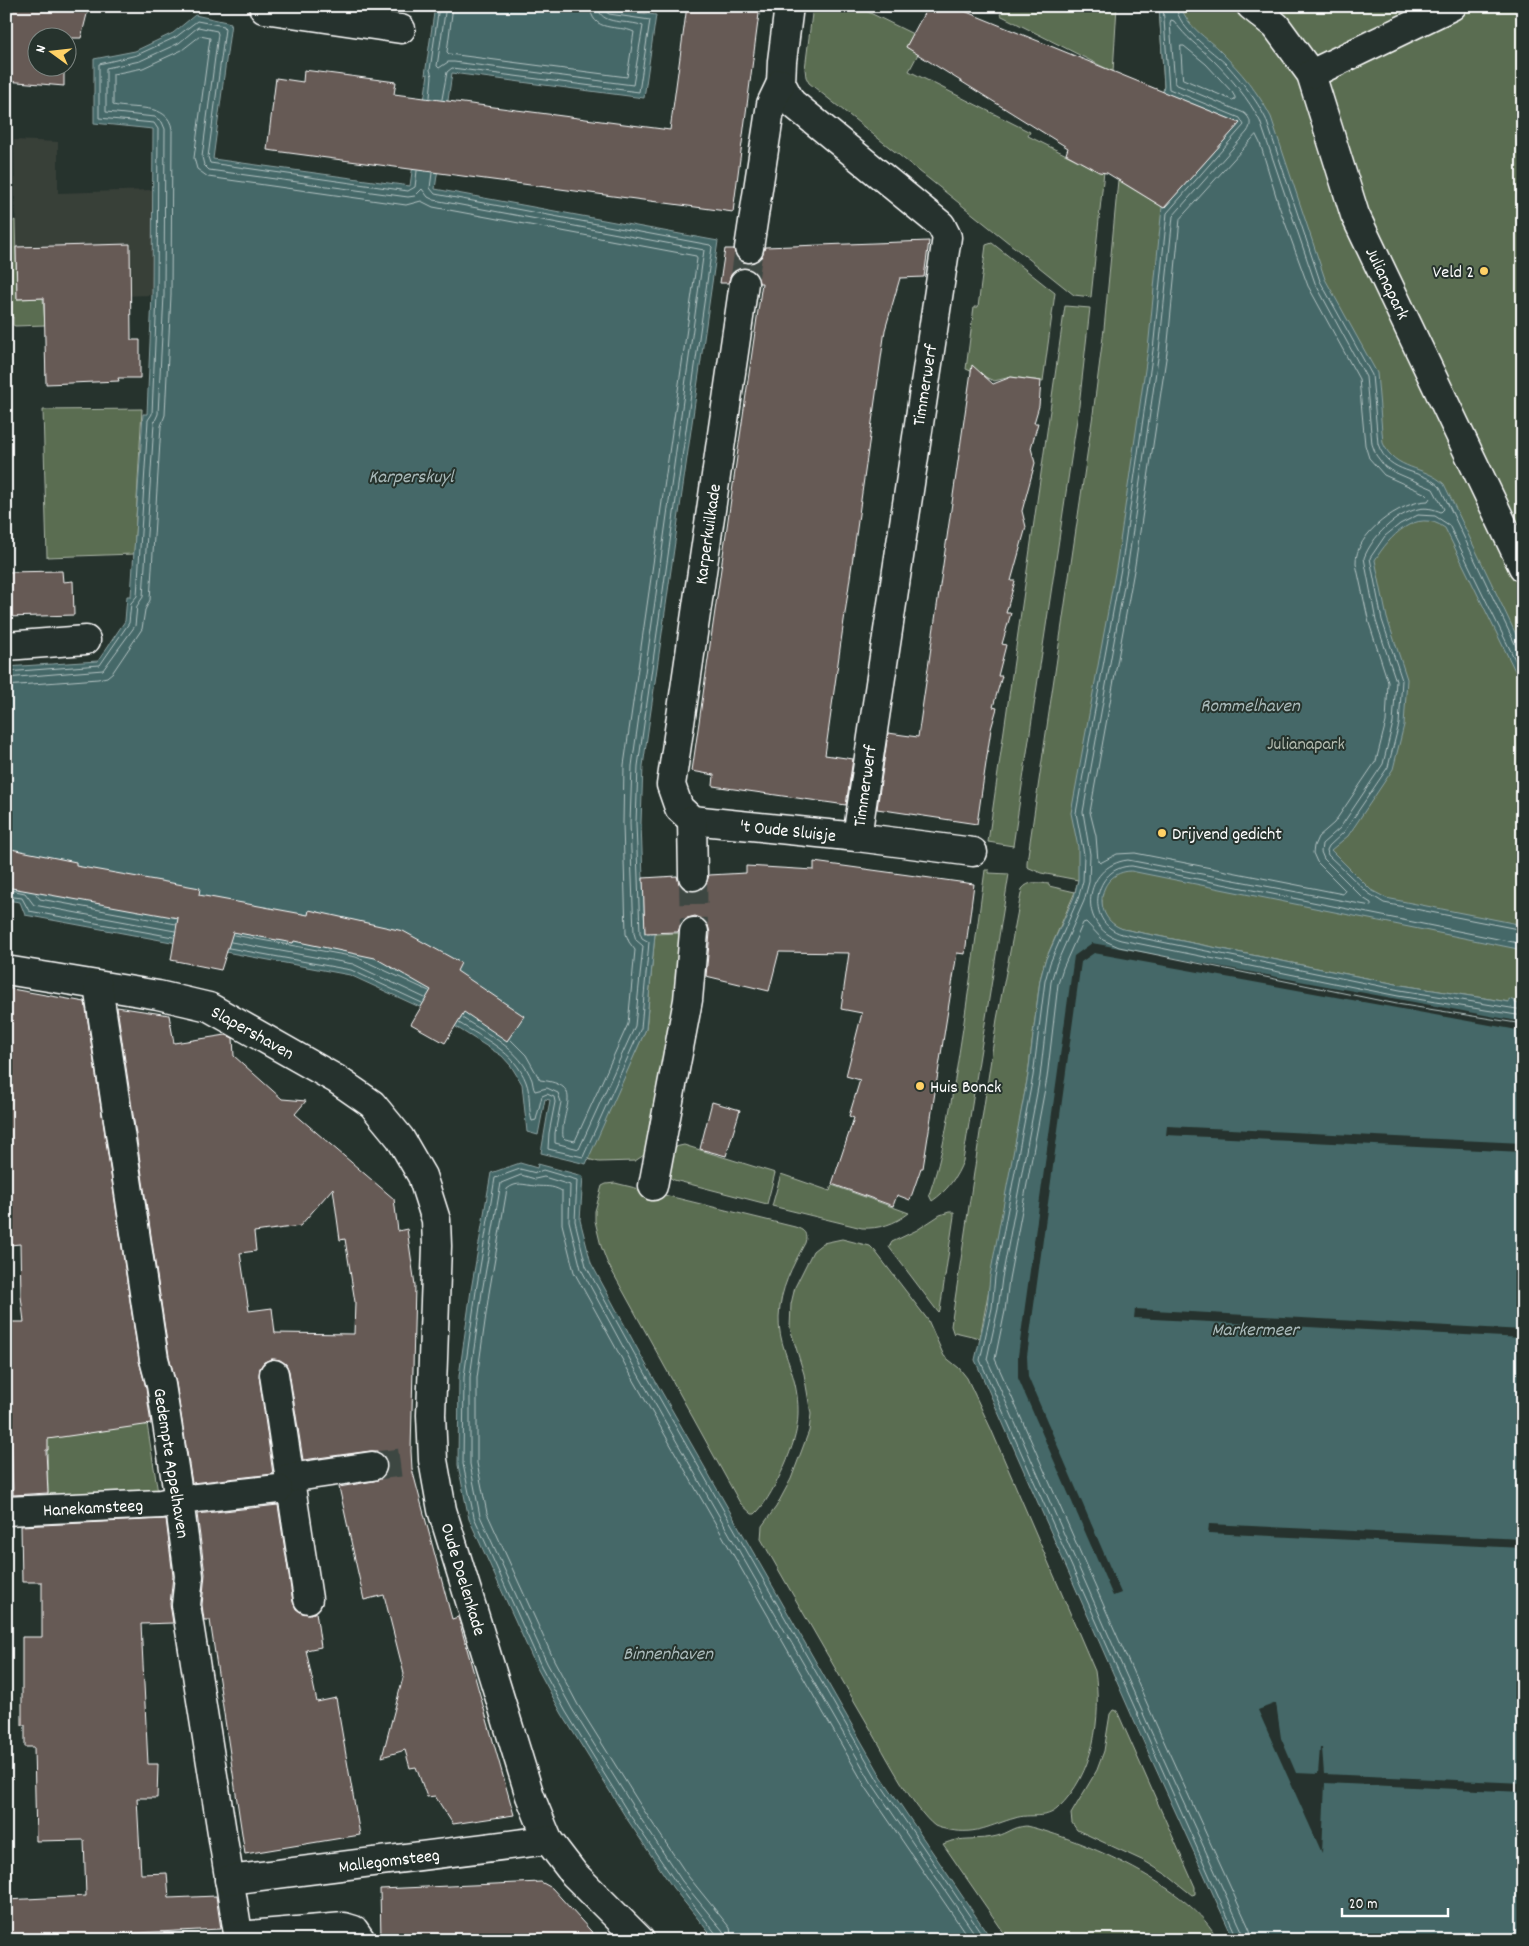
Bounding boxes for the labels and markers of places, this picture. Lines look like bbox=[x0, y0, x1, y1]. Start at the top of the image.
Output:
place label: Veld 2 bbox=[1433, 261, 1474, 286]
marker: Veld 2 bbox=[1478, 265, 1490, 277]
place label: Drijvend gedicht bbox=[1172, 823, 1282, 848]
marker: Drijvend gedicht bbox=[1156, 827, 1168, 839]
place label: Huis Bonck bbox=[930, 1076, 1001, 1101]
marker: Huis Bonck bbox=[914, 1080, 926, 1092]

